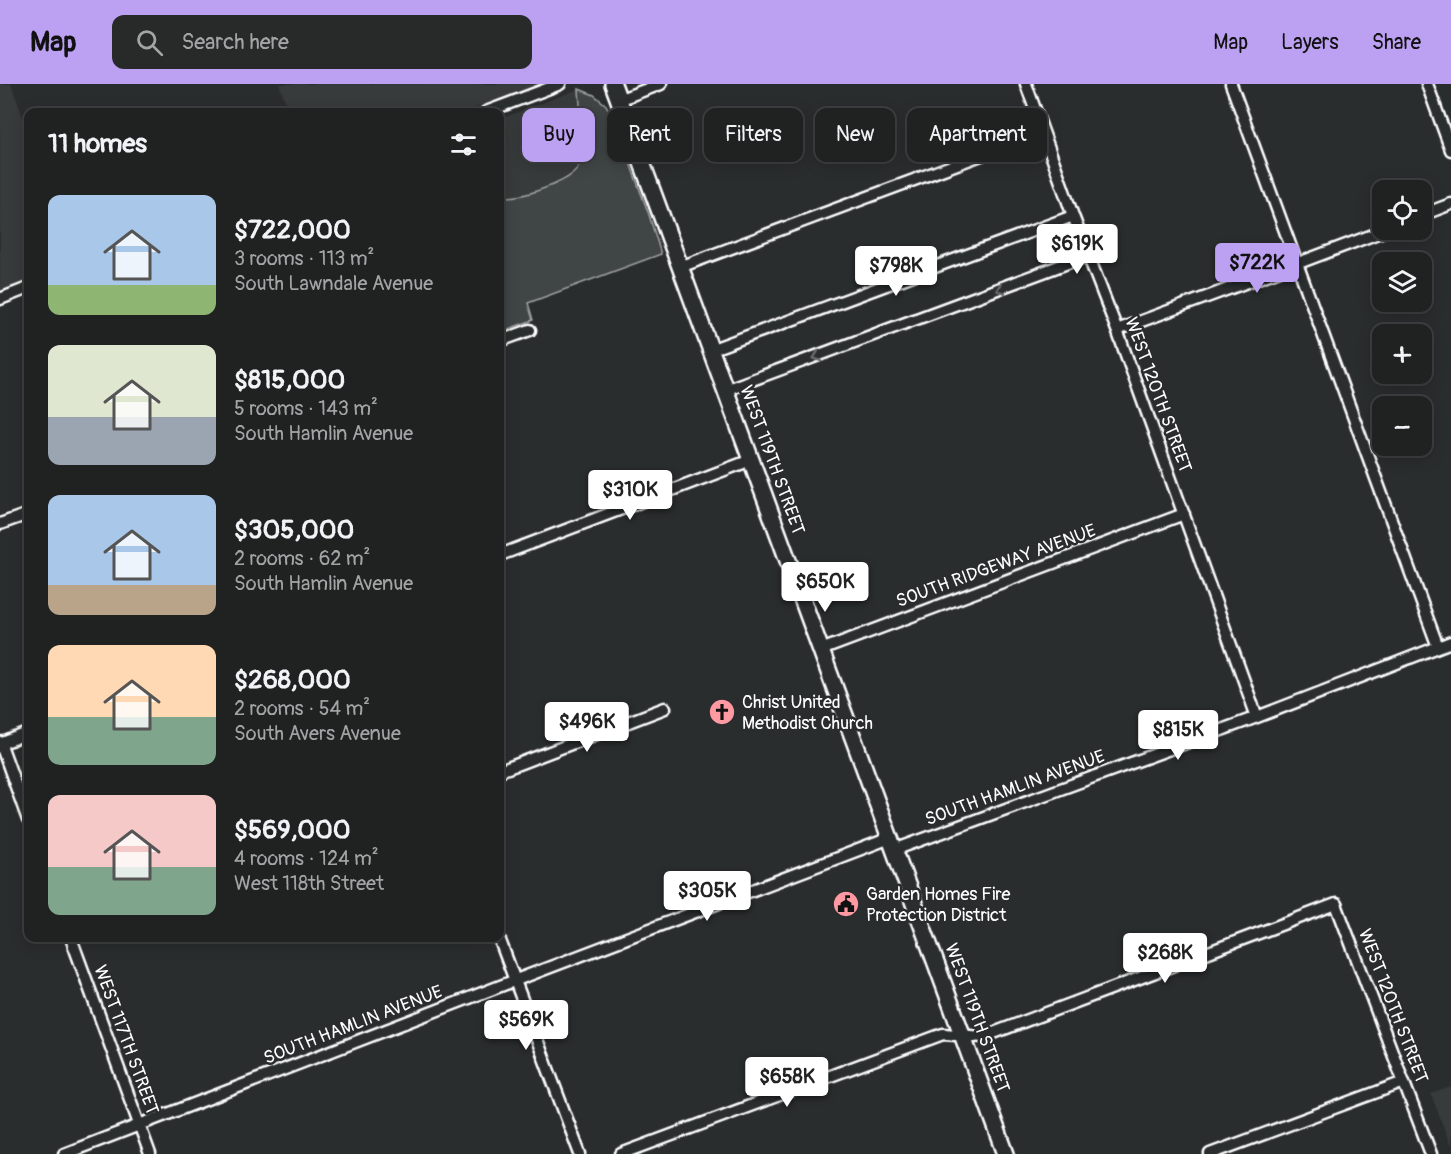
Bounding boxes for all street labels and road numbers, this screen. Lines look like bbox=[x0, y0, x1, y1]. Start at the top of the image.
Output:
street label: WEST 120TH STREET bbox=[1119, 314, 1197, 476]
street label: WEST 119TH STREET bbox=[734, 382, 810, 538]
street label: SOUTH RIDGEWAY AVENUE bbox=[893, 519, 1099, 613]
street label: SOUTH HAMLIN AVENUE bbox=[922, 745, 1108, 831]
street label: WEST 120TH STREET bbox=[1353, 926, 1433, 1086]
street label: WEST 119TH STREET bbox=[939, 940, 1015, 1096]
street label: WEST 117TH STREET bbox=[88, 962, 164, 1118]
street label: SOUTH HAMLIN AVENUE bbox=[260, 980, 446, 1070]

